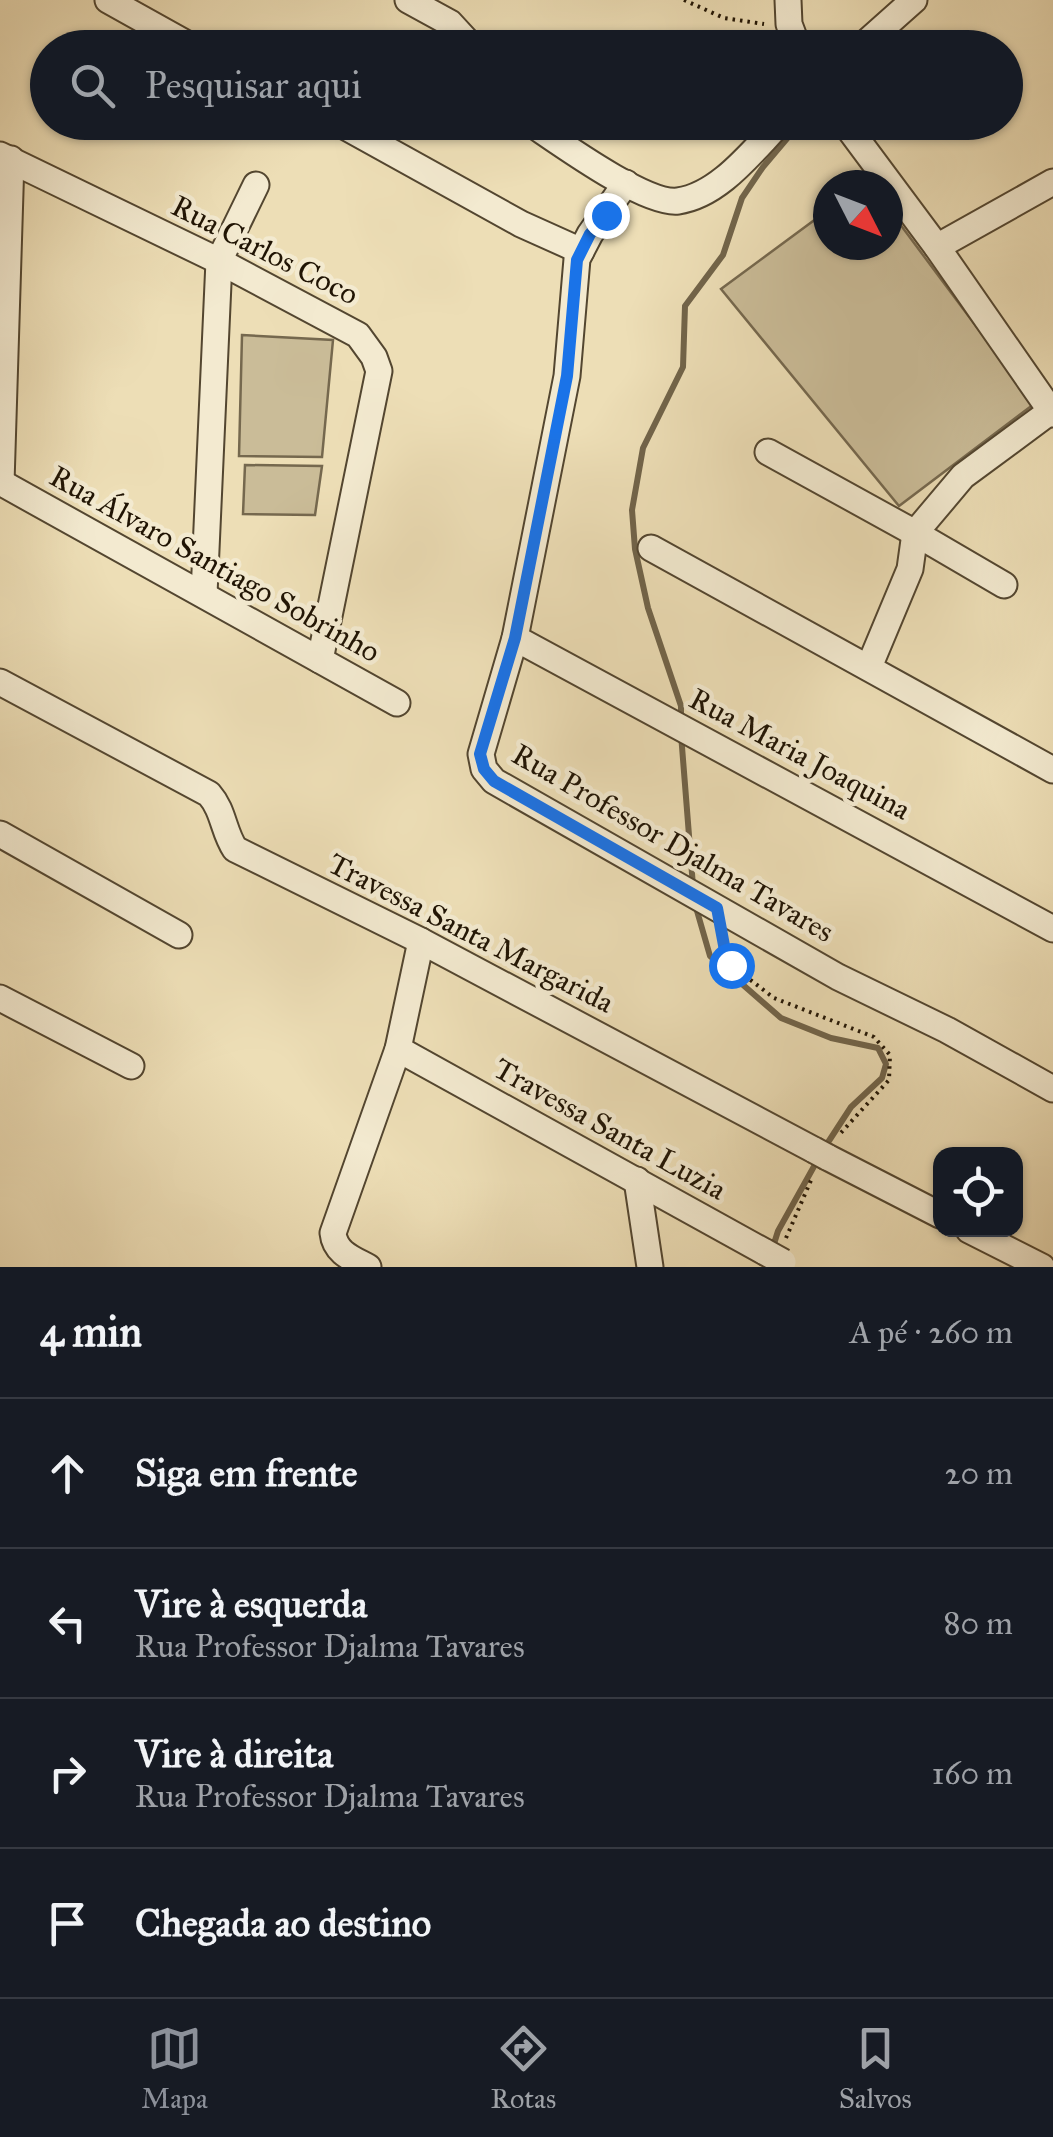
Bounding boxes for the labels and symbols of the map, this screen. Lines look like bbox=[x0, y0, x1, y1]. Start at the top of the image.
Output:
north arrow bbox=[813, 170, 903, 260]
street label: Rua Carlos Coco bbox=[166, 187, 364, 313]
route end bbox=[584, 193, 630, 239]
street label: Rua Álvaro Santiago Sobrinho bbox=[44, 457, 387, 670]
street label: Rua Maria Joaquina bbox=[683, 681, 917, 828]
street label: Rua Professor Djalma Tavares bbox=[506, 736, 840, 950]
street label: Travessa Santa Margarida bbox=[322, 845, 620, 1021]
route start bbox=[709, 943, 755, 989]
street label: Travessa Santa Luzia bbox=[488, 1050, 733, 1208]

